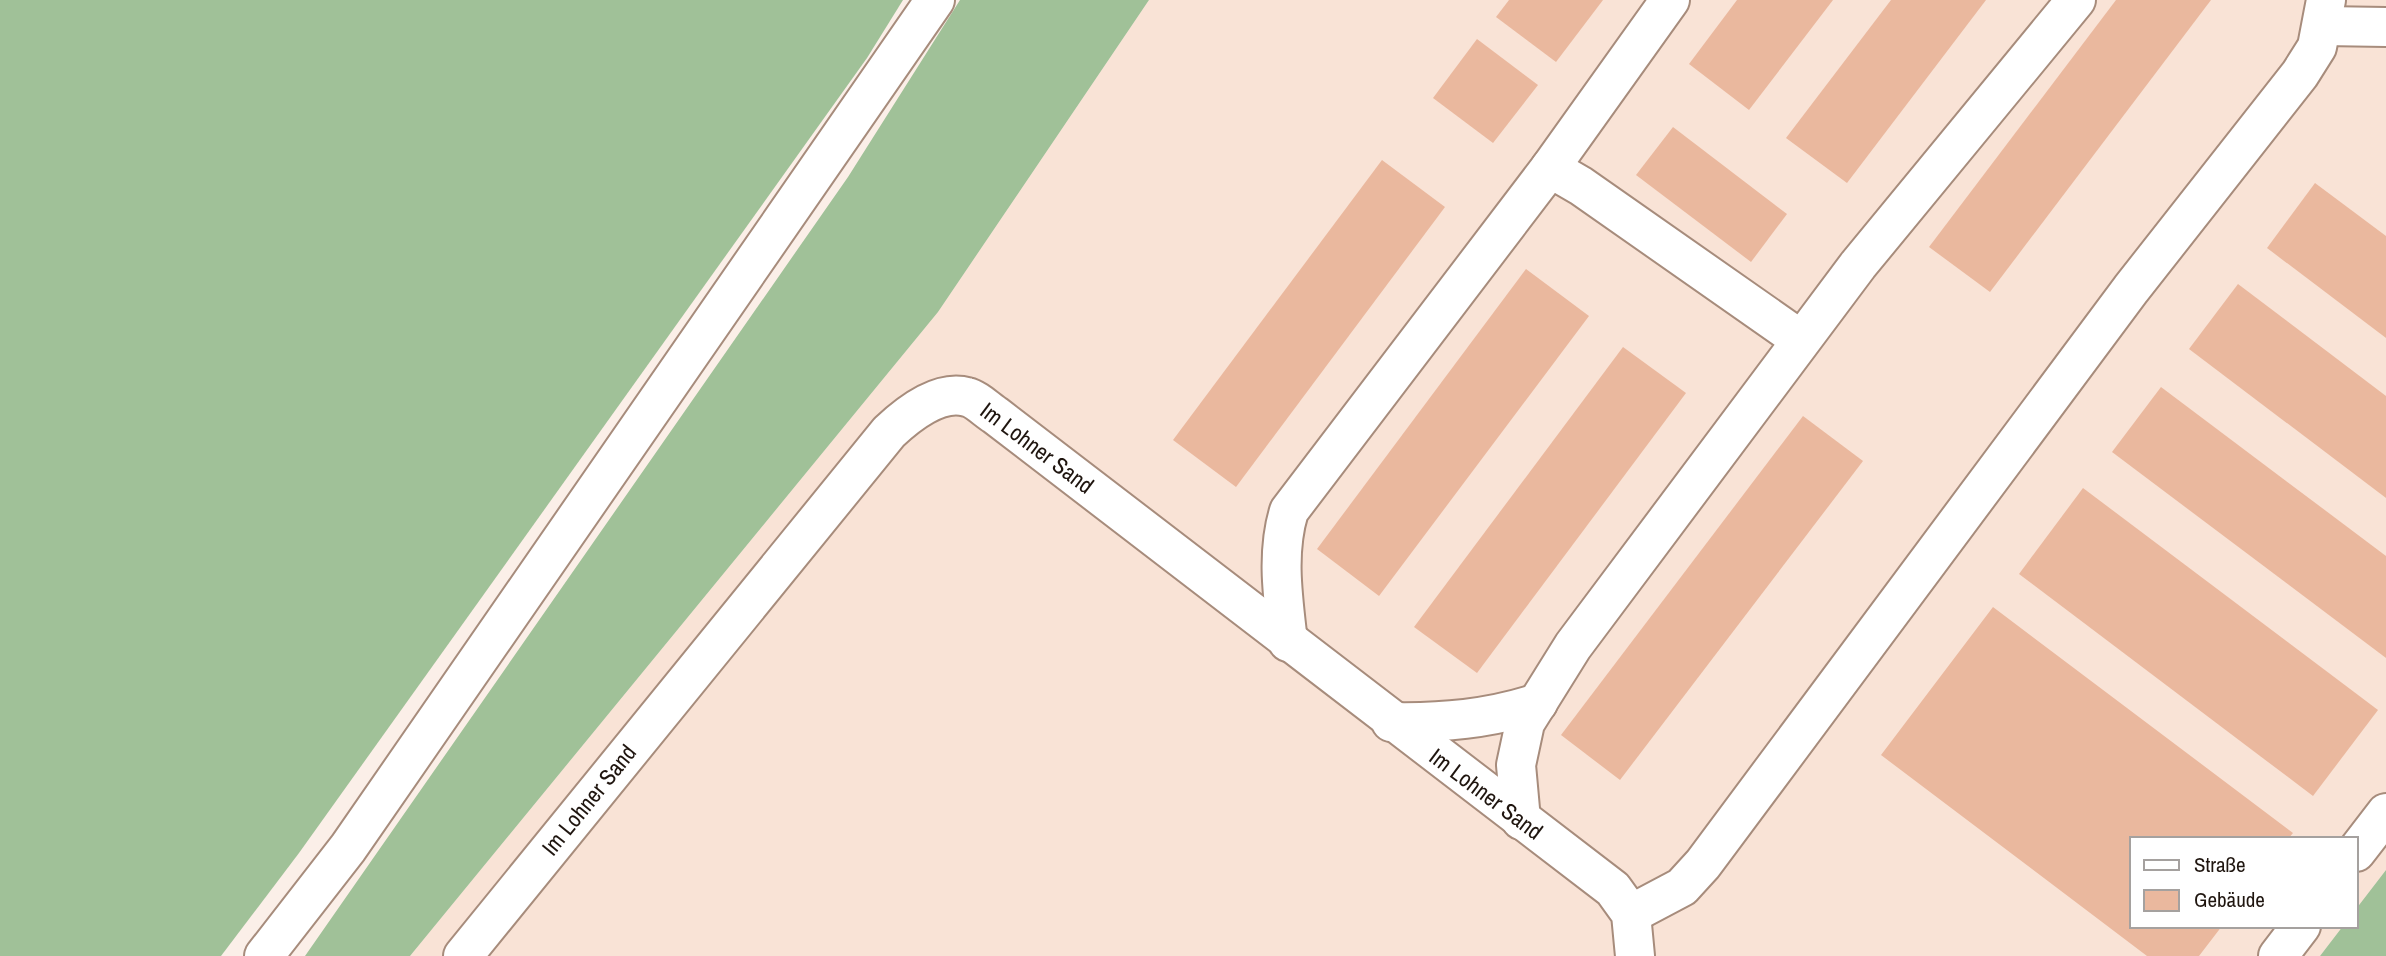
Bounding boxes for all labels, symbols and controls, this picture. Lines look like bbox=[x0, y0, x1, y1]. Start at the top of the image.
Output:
street label: Im Lohner Sand bbox=[974, 395, 1100, 500]
street label: Im Lohner Sand bbox=[534, 738, 643, 862]
street label: Im Lohner Sand bbox=[1423, 741, 1549, 846]
legend bbox=[2130, 837, 2358, 928]
text: Straße bbox=[2194, 850, 2246, 879]
text: Gebäude bbox=[2194, 885, 2265, 914]

